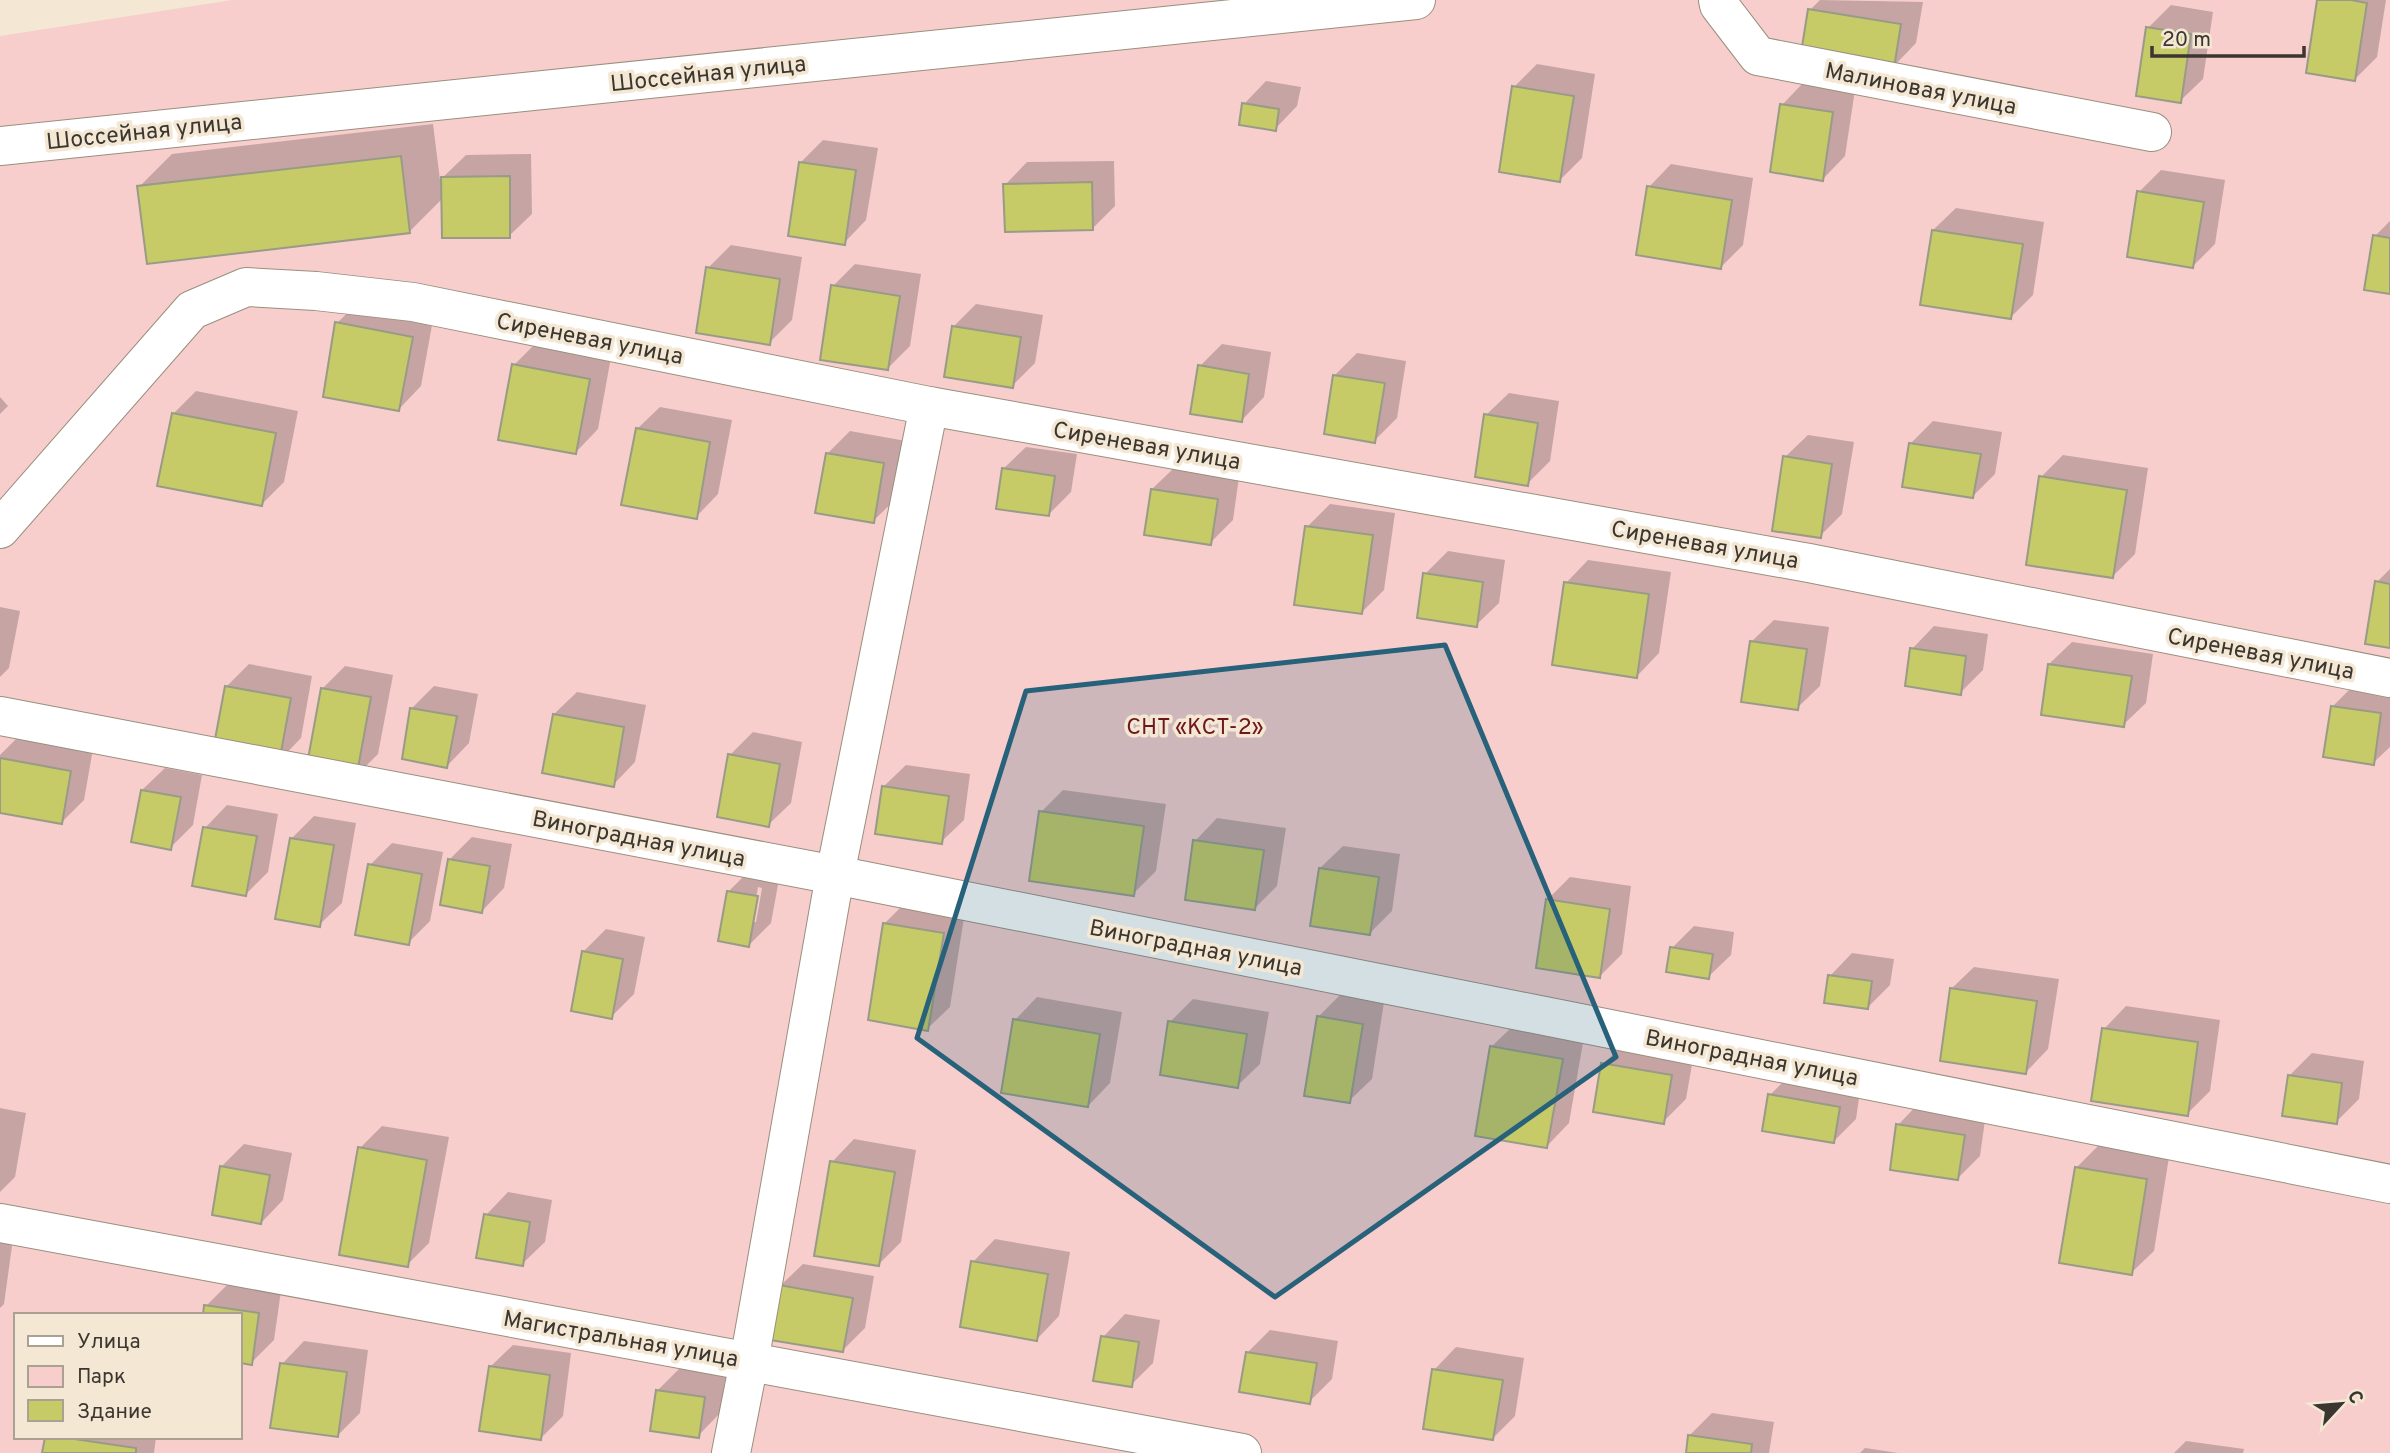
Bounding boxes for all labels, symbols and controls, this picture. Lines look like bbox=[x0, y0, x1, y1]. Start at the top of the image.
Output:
scale bar bbox=[2152, 14, 2304, 58]
text: 20 m bbox=[2162, 27, 2211, 54]
street label: Шоссейная улица bbox=[609, 51, 808, 100]
street label: Малиновая улица bbox=[1822, 58, 2019, 123]
street label: Шоссейная улица bbox=[45, 109, 244, 158]
street label: Сиреневая улица bbox=[494, 308, 686, 373]
street label: Сиреневая улица bbox=[1051, 417, 1243, 478]
street label: Сиреневая улица bbox=[1609, 516, 1801, 577]
street label: Сиреневая улица bbox=[2165, 623, 2357, 688]
park label: СНТ «КСТ-2» bbox=[1126, 714, 1264, 743]
street label: Виноградная улица bbox=[529, 806, 748, 875]
street label: Виноградная улица bbox=[1086, 915, 1305, 984]
street label: Виноградная улица bbox=[1642, 1025, 1861, 1094]
street label: Магистральная улица bbox=[501, 1306, 740, 1375]
legend bbox=[14, 1313, 242, 1439]
text: Улица bbox=[77, 1329, 141, 1356]
text: Парк bbox=[77, 1364, 126, 1391]
north arrow bbox=[2306, 1369, 2376, 1439]
text: С bbox=[2341, 1387, 2368, 1408]
text: Здание bbox=[77, 1399, 152, 1426]

